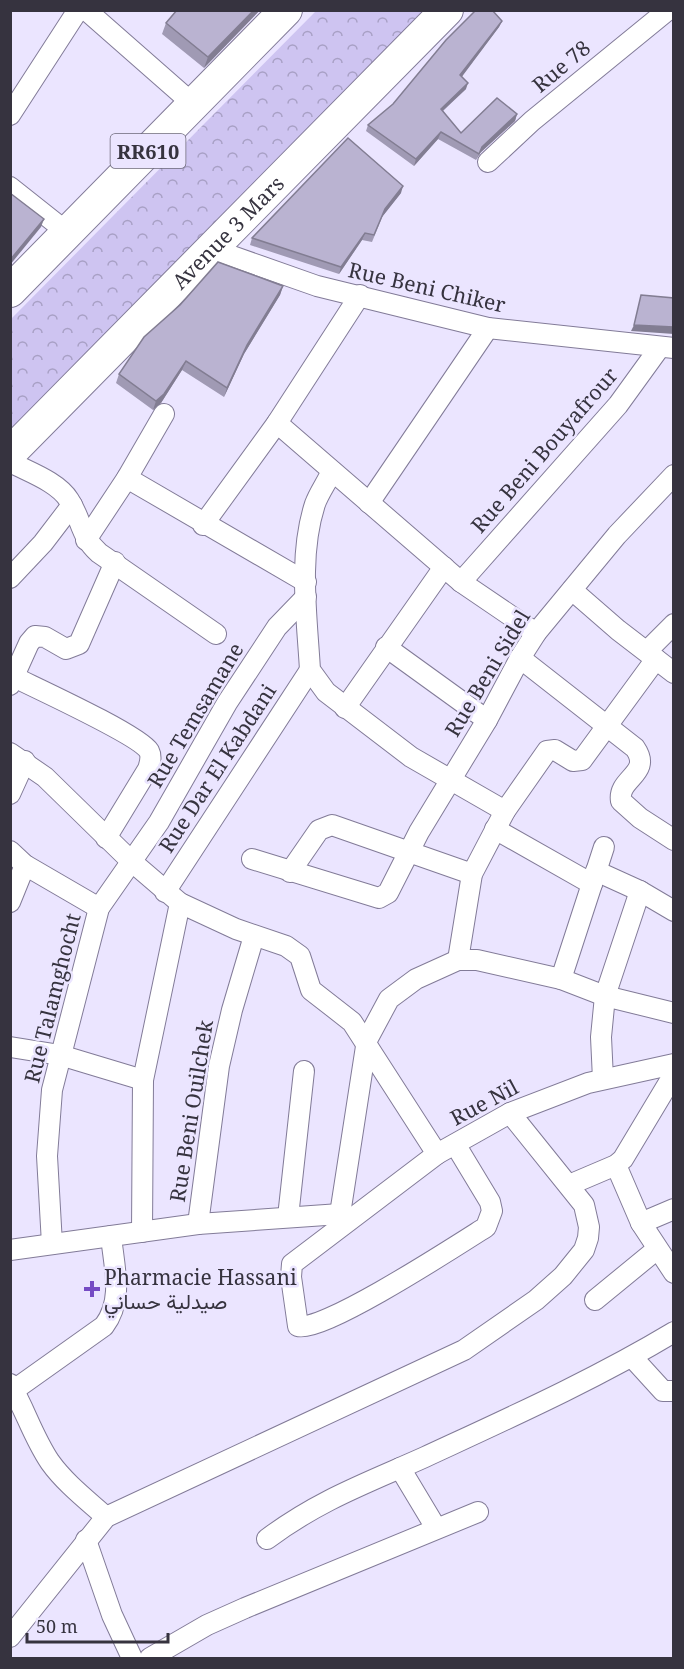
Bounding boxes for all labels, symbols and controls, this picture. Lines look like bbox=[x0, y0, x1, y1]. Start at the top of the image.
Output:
street label: Rue 78 bbox=[526, 34, 596, 98]
road number: RR610 bbox=[110, 134, 186, 168]
street label: Avenue 3 Mars bbox=[166, 170, 290, 295]
street label: Rue Beni Chiker bbox=[346, 255, 508, 319]
street label: Rue Beni Bouyafrour bbox=[464, 361, 624, 539]
street label: Rue Beni Sidel bbox=[438, 604, 536, 742]
street label: Rue Temsamane bbox=[141, 637, 249, 793]
street label: Rue Dar El Kabdani bbox=[152, 678, 282, 858]
street label: Rue Talamghocht bbox=[17, 910, 87, 1086]
street label: Rue Beni Ouilchek bbox=[163, 1017, 219, 1204]
street label: Rue Nil bbox=[445, 1072, 523, 1132]
place label: Pharmacie Hassani صيدلية حساني bbox=[104, 1263, 297, 1319]
marker: Pharmacie Hassani صيدلية حساني bbox=[85, 1282, 99, 1296]
scale bar bbox=[27, 1606, 168, 1644]
text: 50 m bbox=[36, 1614, 78, 1638]

